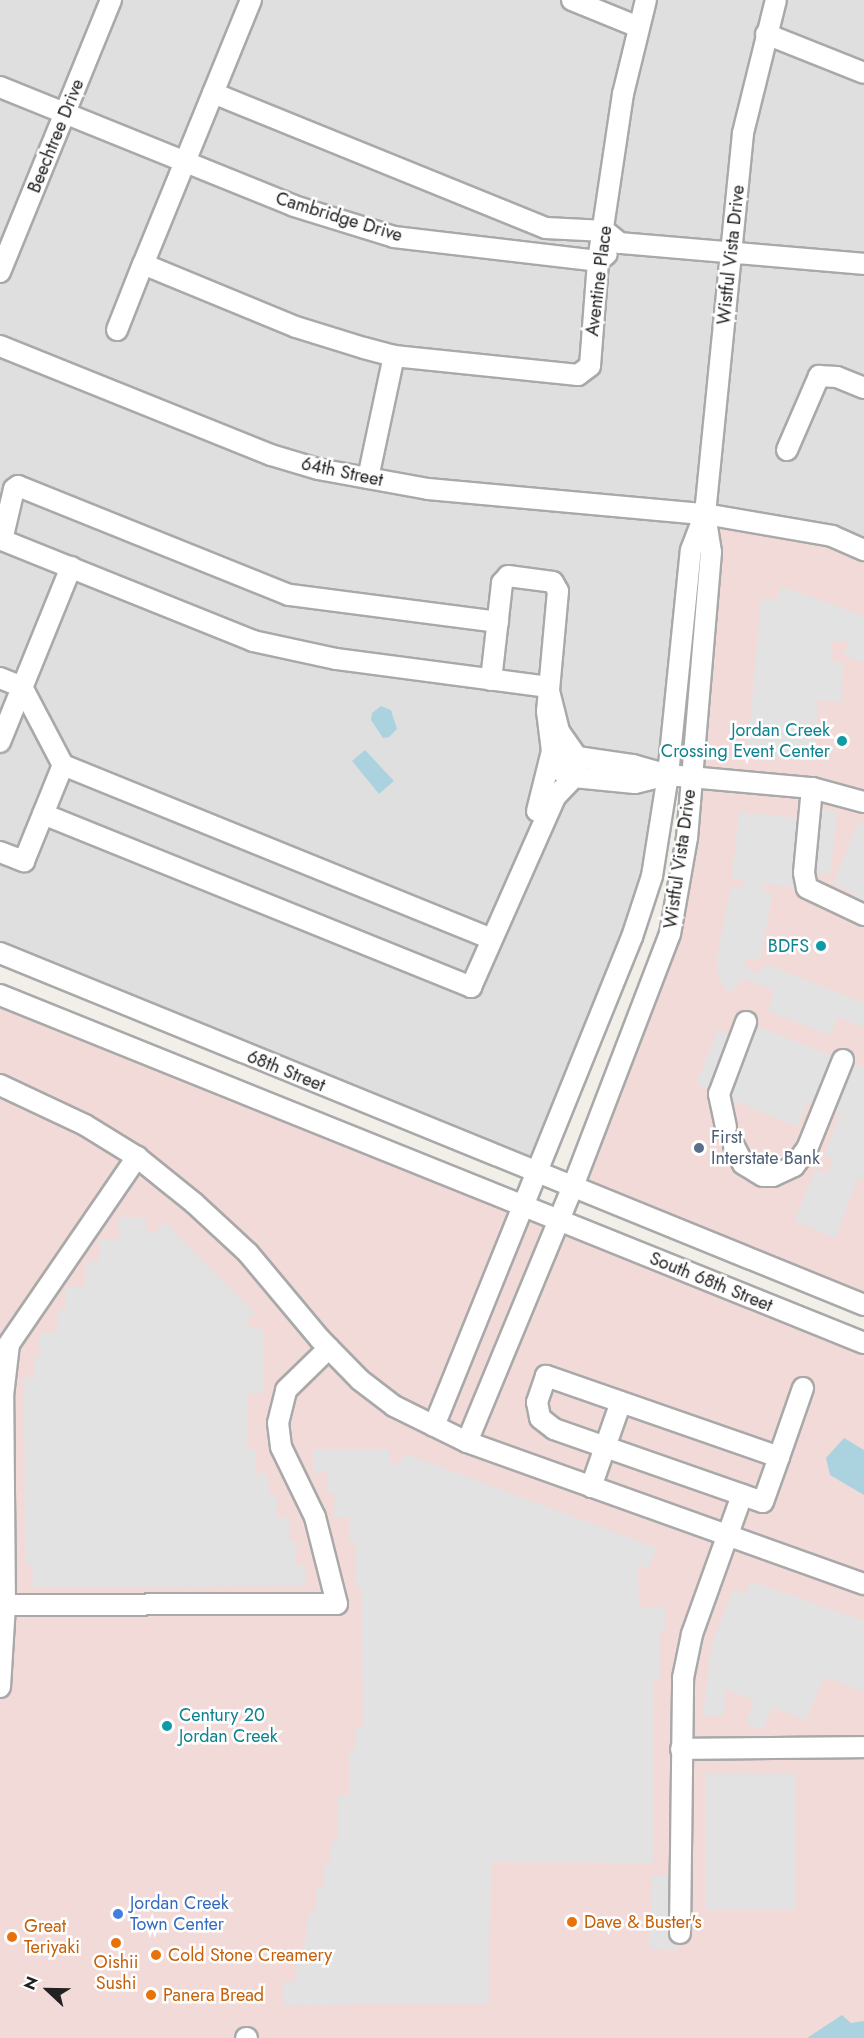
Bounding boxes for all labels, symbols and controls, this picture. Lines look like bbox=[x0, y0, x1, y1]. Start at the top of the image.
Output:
street label: Beechtree Drive bbox=[23, 76, 89, 196]
street label: Wistful Vista Drive bbox=[713, 184, 749, 326]
street label: Cambridge Drive bbox=[273, 187, 405, 247]
street label: Aventine Place bbox=[582, 225, 616, 337]
street label: 64th Street bbox=[299, 453, 385, 491]
place label: Jordan Creek Crossing Event Center bbox=[661, 720, 830, 762]
marker: Jordan Creek Crossing Event Center bbox=[835, 734, 849, 748]
street label: Wistful Vista Drive bbox=[660, 788, 700, 930]
place label: BDFS bbox=[768, 935, 809, 957]
marker: BDFS bbox=[814, 939, 828, 953]
street label: 68th Street bbox=[244, 1046, 328, 1096]
place label: First Interstate Bank bbox=[711, 1127, 820, 1170]
marker: First Interstate Bank bbox=[692, 1141, 706, 1155]
street label: South 68th Street bbox=[646, 1248, 776, 1316]
place label: Century 20 Jordan Creek bbox=[179, 1705, 278, 1748]
marker: Century 20 Jordan Creek bbox=[160, 1719, 174, 1733]
place label: Jordan Creek Town Center bbox=[130, 1893, 229, 1936]
marker: Jordan Creek Town Center bbox=[111, 1907, 125, 1921]
place label: Dave & Buster's bbox=[584, 1911, 702, 1933]
marker: Dave & Buster's bbox=[565, 1915, 579, 1929]
place label: Great Teriyaki bbox=[24, 1916, 80, 1958]
marker: Great Teriyaki bbox=[5, 1930, 19, 1944]
marker: Oishii Sushi bbox=[109, 1936, 123, 1950]
place label: Cold Stone Creamery bbox=[168, 1944, 332, 1966]
marker: Cold Stone Creamery bbox=[149, 1948, 163, 1962]
place label: Oishii Sushi bbox=[94, 1952, 138, 1994]
north arrow bbox=[18, 1960, 78, 2020]
text: N bbox=[18, 1973, 44, 1993]
place label: Panera Bread bbox=[163, 1984, 264, 2006]
marker: Panera Bread bbox=[144, 1988, 158, 2002]

